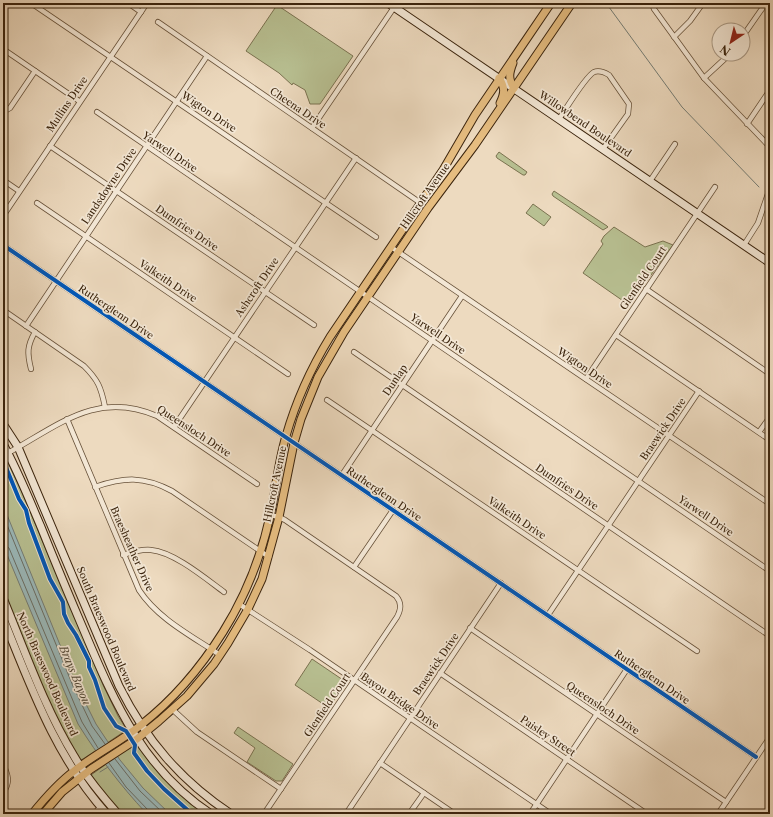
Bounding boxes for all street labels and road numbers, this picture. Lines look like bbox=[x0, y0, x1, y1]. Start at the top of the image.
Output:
street label: Mullins Drive bbox=[44, 73, 91, 134]
street label: Cheena Drive bbox=[267, 84, 329, 132]
street label: Wigton Drive bbox=[178, 88, 239, 135]
street label: Willowbend Boulevard bbox=[535, 88, 634, 160]
street label: Yarwell Drive bbox=[139, 128, 200, 175]
street label: Landsdowne Drive bbox=[79, 145, 140, 227]
street label: Hillcroft Avenue bbox=[397, 160, 453, 232]
street label: Dumfries Drive bbox=[153, 202, 221, 254]
street label: Glenfield Court bbox=[617, 243, 669, 312]
street label: Ashcroft Drive bbox=[232, 254, 282, 320]
street label: Valkeith Drive bbox=[136, 256, 200, 305]
street label: Rutherglenn Drive bbox=[76, 282, 156, 342]
street label: Yarwell Drive bbox=[407, 310, 468, 357]
street label: Wigton Drive bbox=[554, 344, 615, 391]
street label: Dunlap bbox=[380, 362, 410, 398]
street label: Braewick Drive bbox=[637, 395, 689, 463]
street label: Queensloch Drive bbox=[155, 402, 234, 460]
street label: Hillcroft Avenue bbox=[261, 444, 290, 523]
street label: Dumfries Drive bbox=[533, 461, 601, 513]
street label: Rutherglenn Drive bbox=[344, 464, 424, 524]
street label: Yarwell Drive bbox=[675, 492, 736, 539]
street label: Valkeith Drive bbox=[485, 493, 549, 542]
street label: Braesheather Drive bbox=[107, 505, 157, 594]
street label: South Braeswood Boulevard bbox=[74, 565, 138, 693]
street label: North Braeswood Boulevard bbox=[14, 610, 80, 738]
street label: Braewick Drive bbox=[410, 630, 462, 698]
street label: Rutherglenn Drive bbox=[612, 647, 692, 707]
street label: Glenfield Court bbox=[301, 670, 353, 739]
street label: Bayou Bridge Drive bbox=[358, 670, 442, 732]
street label: Queensloch Drive bbox=[564, 679, 642, 738]
street label: Paisley Street bbox=[518, 713, 578, 759]

